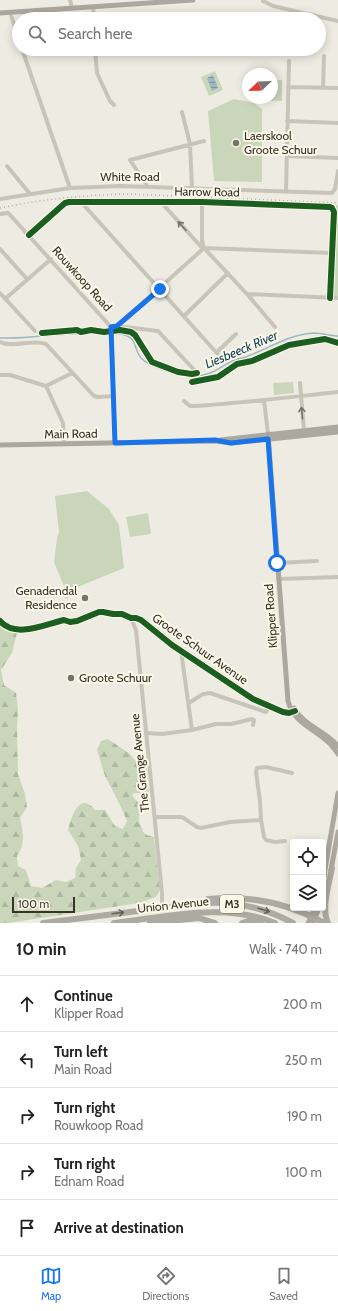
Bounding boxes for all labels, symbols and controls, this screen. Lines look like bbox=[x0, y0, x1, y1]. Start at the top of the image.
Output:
search box bbox=[12, 12, 326, 56]
icon: search bbox=[26, 23, 48, 45]
text: Search here bbox=[58, 25, 133, 43]
north arrow bbox=[242, 68, 278, 104]
place label: Laerskool Groote Schuur bbox=[244, 128, 317, 157]
marker: Laerskool Groote Schuur bbox=[231, 138, 241, 148]
street label: White Road bbox=[100, 169, 160, 184]
street label: Harrow Road bbox=[174, 183, 240, 200]
one-way arrow bbox=[177, 221, 187, 231]
street label: Rouwkoop Road bbox=[49, 243, 115, 314]
route end bbox=[151, 280, 169, 298]
water label: Liesbeeck River bbox=[202, 326, 281, 372]
one-way arrow bbox=[299, 407, 306, 420]
street label: Main Road bbox=[44, 426, 98, 441]
route start bbox=[268, 554, 286, 572]
place label: Genadendal Residence bbox=[16, 583, 77, 612]
street label: Klipper Road bbox=[261, 583, 280, 649]
marker: Genadendal Residence bbox=[80, 593, 90, 603]
street label: Groote Schuur Avenue bbox=[149, 610, 251, 687]
place label: Groote Schuur bbox=[79, 670, 152, 685]
marker: Groote Schuur bbox=[66, 673, 76, 683]
street label: The Grange Avenue bbox=[127, 713, 152, 813]
map controls bbox=[290, 839, 326, 911]
button: locate bbox=[290, 839, 326, 875]
button: layers bbox=[290, 875, 326, 911]
street label: Union Avenue bbox=[136, 893, 209, 916]
scale bar bbox=[12, 895, 75, 914]
road number: M3 bbox=[220, 895, 244, 913]
text: 100 m bbox=[18, 897, 49, 911]
one-way arrow bbox=[257, 907, 270, 914]
one-way arrow bbox=[111, 909, 124, 917]
text: 10 min bbox=[16, 939, 66, 959]
text: Walk · 740 m bbox=[249, 941, 322, 957]
text: Continue bbox=[54, 987, 113, 1005]
icon: ahead bbox=[16, 993, 38, 1015]
text: 200 m bbox=[283, 996, 322, 1012]
text: Klipper Road bbox=[54, 1005, 124, 1021]
text: Turn left bbox=[54, 1043, 108, 1061]
icon: left bbox=[16, 1049, 38, 1071]
text: 250 m bbox=[285, 1052, 322, 1068]
text: Main Road bbox=[54, 1061, 112, 1077]
text: Turn right bbox=[54, 1099, 115, 1117]
icon: right bbox=[16, 1105, 38, 1127]
text: 190 m bbox=[287, 1108, 322, 1124]
text: Rouwkoop Road bbox=[54, 1117, 143, 1133]
text: Turn right bbox=[54, 1155, 115, 1173]
icon: right bbox=[16, 1161, 38, 1183]
text: 100 m bbox=[285, 1164, 322, 1180]
text: Ednam Road bbox=[54, 1173, 124, 1189]
icon: arrive bbox=[16, 1217, 38, 1239]
text: Arrive at destination bbox=[54, 1219, 184, 1237]
tab: Map bbox=[40, 1265, 62, 1303]
tab: Directions bbox=[142, 1265, 189, 1303]
tab: Saved bbox=[269, 1265, 298, 1303]

